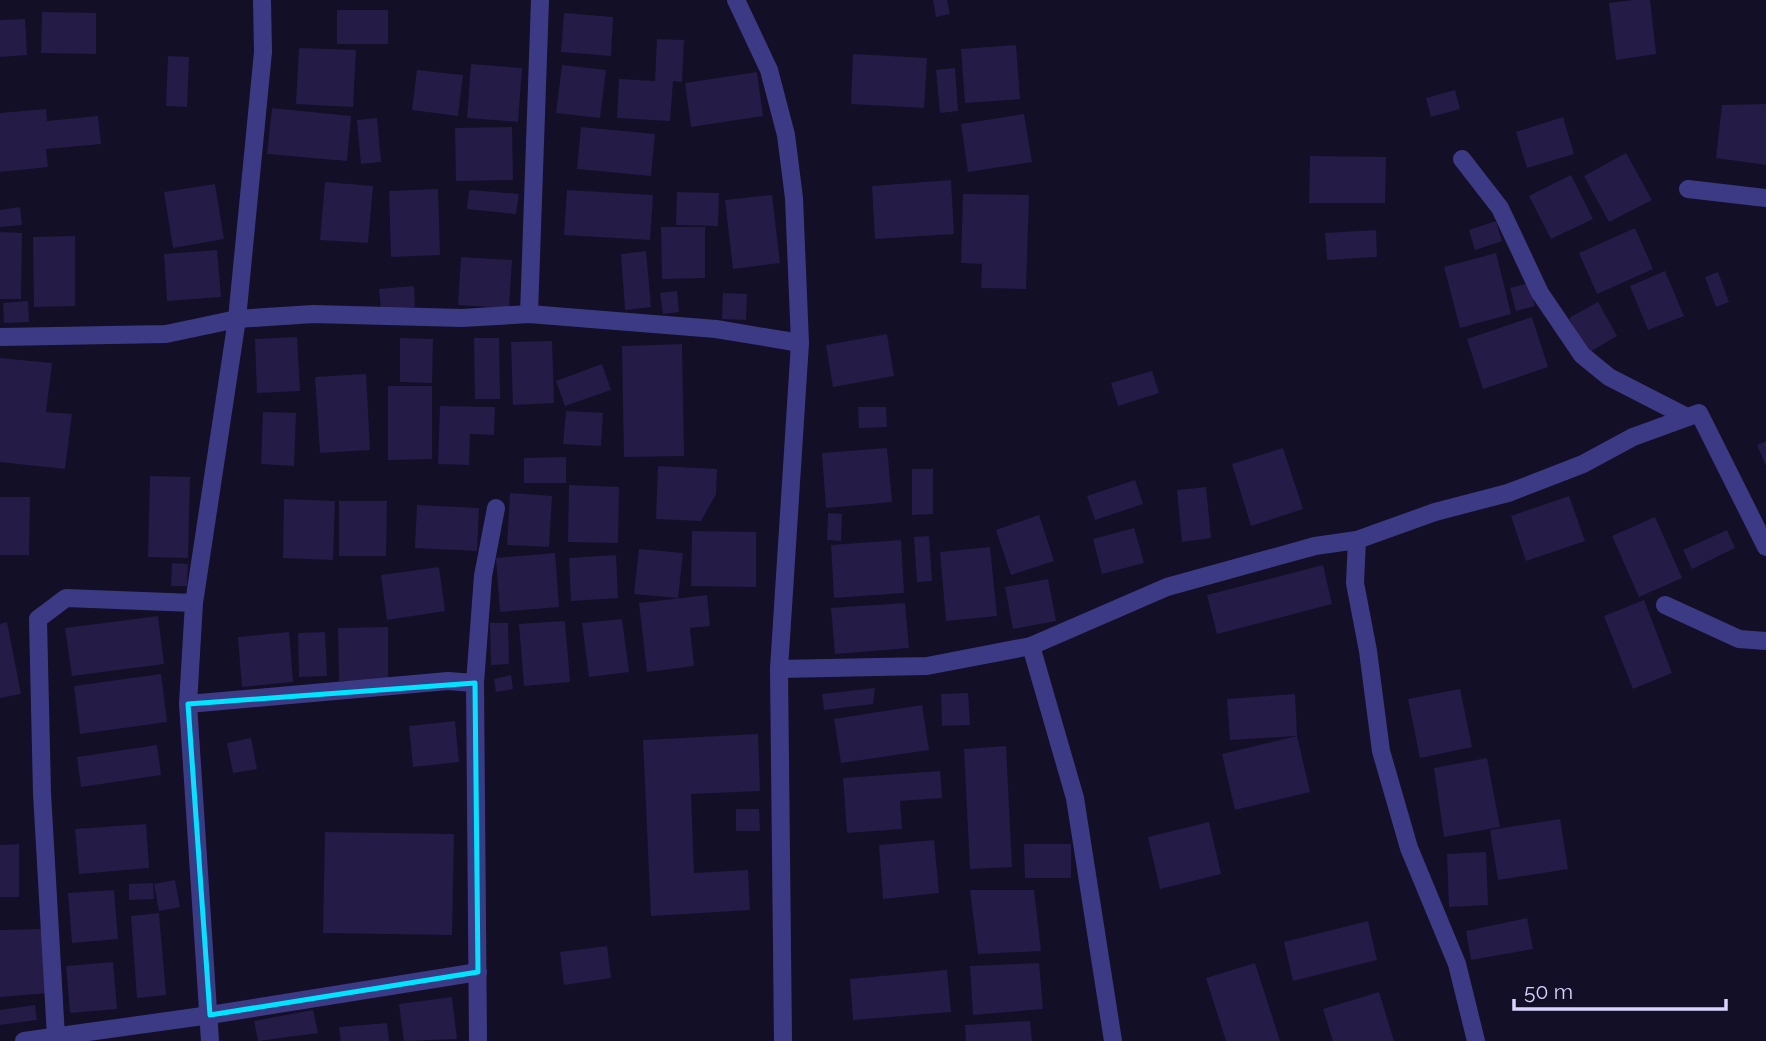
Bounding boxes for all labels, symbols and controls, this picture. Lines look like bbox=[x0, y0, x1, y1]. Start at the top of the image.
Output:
scale bar bbox=[1514, 968, 1726, 1012]
text: 50 m bbox=[1524, 979, 1573, 1004]

